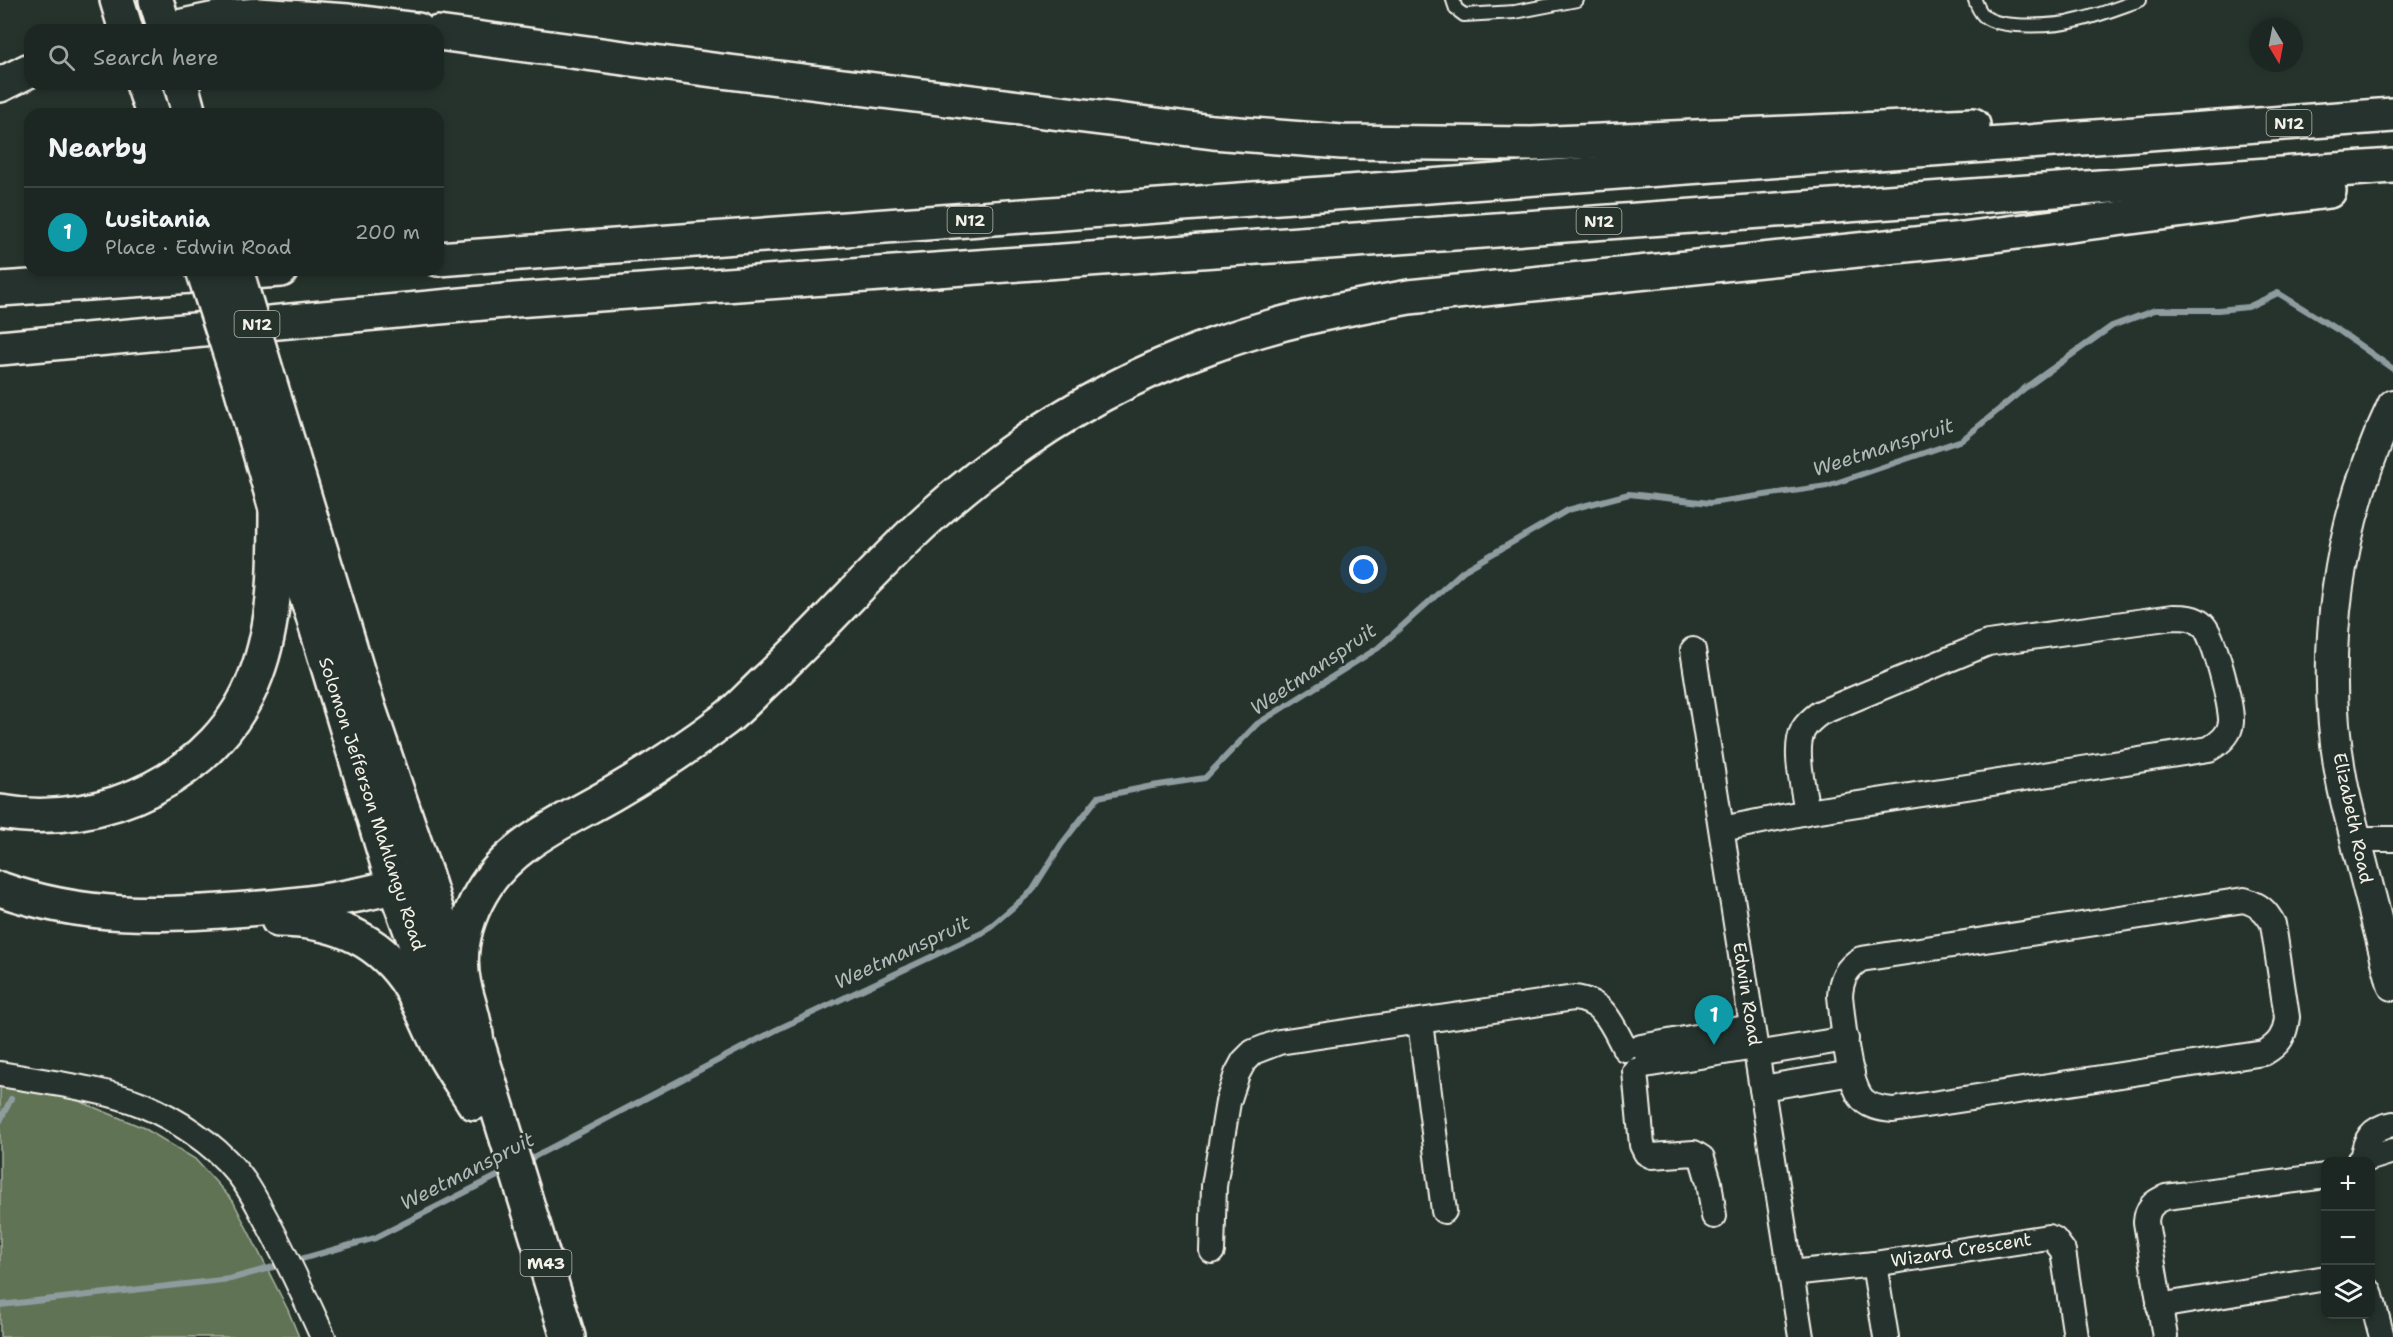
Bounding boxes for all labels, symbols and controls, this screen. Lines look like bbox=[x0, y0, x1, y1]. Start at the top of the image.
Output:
north arrow bbox=[2249, 18, 2303, 72]
search box bbox=[24, 24, 444, 90]
icon: search bbox=[45, 41, 78, 74]
text: Search here bbox=[93, 43, 219, 72]
road number: N12 bbox=[2266, 110, 2312, 136]
text: Nearby bbox=[48, 130, 147, 165]
text: Lusitania bbox=[105, 205, 210, 234]
road number: N12 bbox=[948, 207, 992, 233]
road number: N12 bbox=[1576, 208, 1622, 234]
text: 1 bbox=[63, 219, 72, 245]
text: 200 m bbox=[355, 219, 420, 245]
text: Place · Edwin Road bbox=[105, 234, 291, 260]
road number: N12 bbox=[234, 311, 280, 337]
water label: Weetmanspruit bbox=[1809, 412, 1957, 482]
your location bbox=[1349, 555, 1378, 584]
water label: Weetmanspruit bbox=[1245, 617, 1382, 721]
street label: Solomon Jefferson Mahlangu Road bbox=[313, 654, 431, 954]
street label: Elizabeth Road bbox=[2327, 750, 2379, 886]
water label: Weetmanspruit bbox=[830, 909, 974, 995]
street label: Edwin Road bbox=[1727, 940, 1767, 1048]
pin: 1 bbox=[1694, 996, 1734, 1045]
water label: Weetmanspruit bbox=[395, 1126, 539, 1216]
map controls bbox=[2321, 1157, 2375, 1319]
button: + bbox=[2321, 1157, 2375, 1211]
button: − bbox=[2321, 1211, 2375, 1265]
street label: Wizard Crescent bbox=[1889, 1227, 2033, 1273]
road number: M43 bbox=[520, 1250, 572, 1276]
button: layers bbox=[2321, 1265, 2375, 1319]

